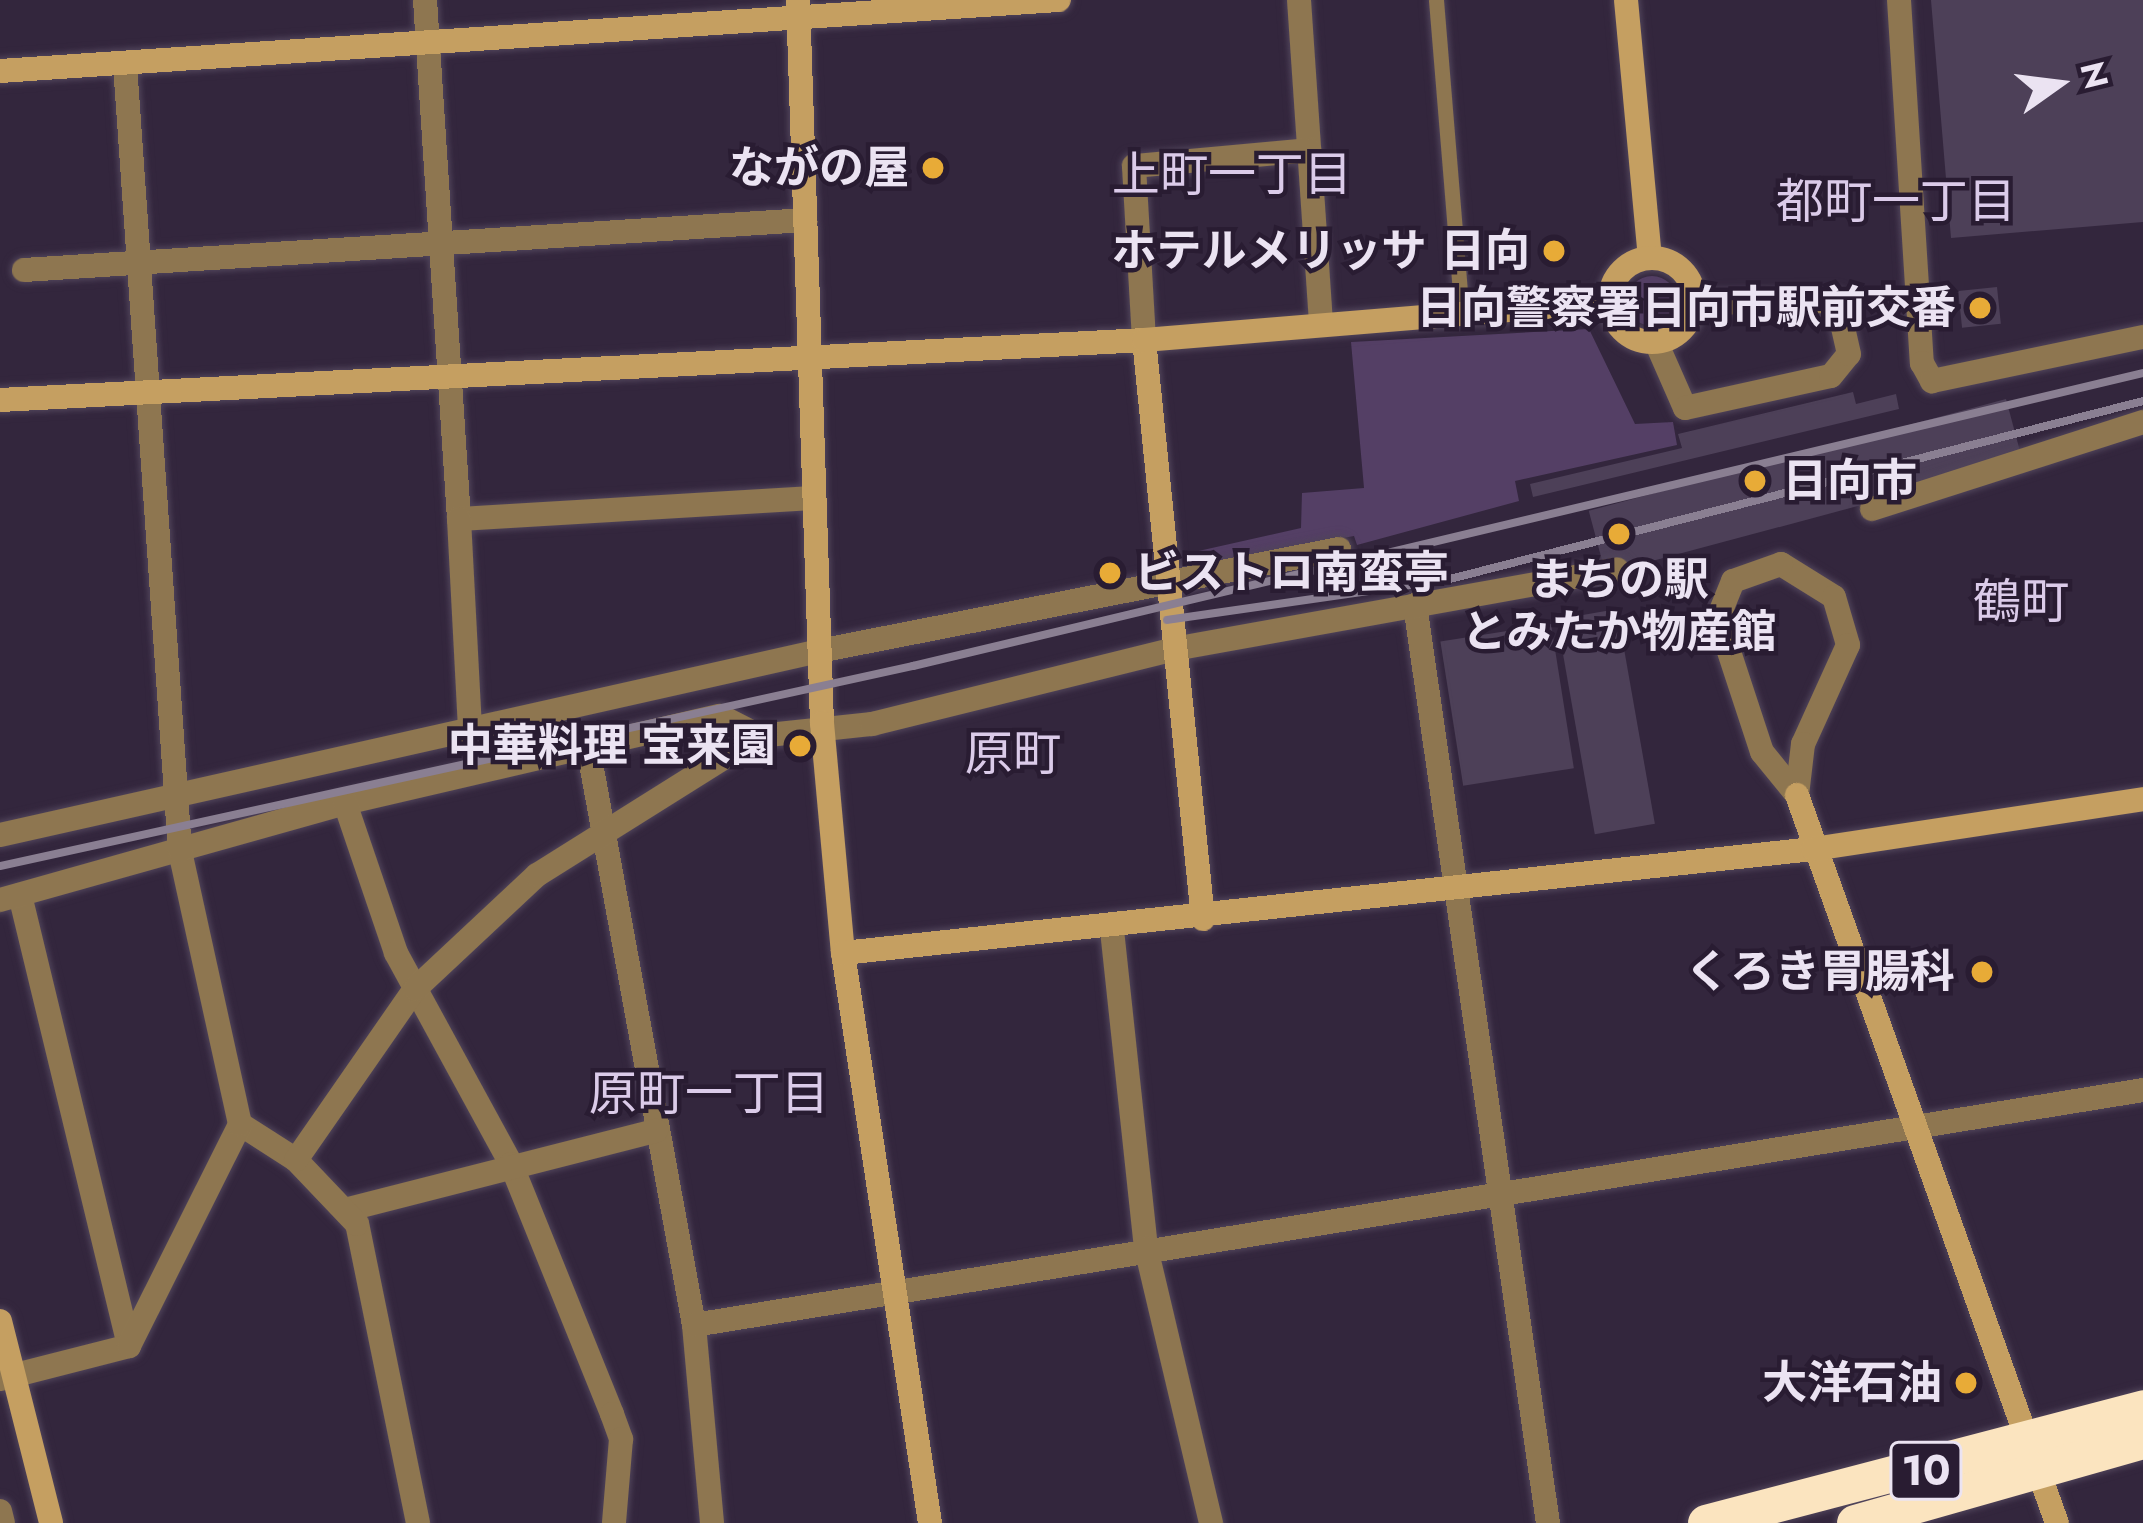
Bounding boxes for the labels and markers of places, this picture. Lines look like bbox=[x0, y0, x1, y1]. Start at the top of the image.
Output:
place label: ながの屋 bbox=[729, 141, 909, 195]
marker: ながの屋 bbox=[920, 155, 946, 181]
place label: ホテルメリッサ 日向 bbox=[1112, 224, 1530, 278]
marker: ホテルメリッサ 日向 bbox=[1541, 238, 1567, 264]
place label: 日向警察署日向市駅前交番 bbox=[1416, 281, 1956, 335]
marker: 日向警察署日向市駅前交番 bbox=[1967, 295, 1993, 321]
place label: 日向市 bbox=[1782, 454, 1917, 508]
marker: 日向市 bbox=[1739, 465, 1771, 497]
marker: まちの駅 とみたか物産館 bbox=[1606, 521, 1632, 547]
place label: ビストロ南蛮亭 bbox=[1134, 546, 1449, 600]
place label: まちの駅 とみたか物産館 bbox=[1462, 553, 1776, 659]
marker: ビストロ南蛮亭 bbox=[1097, 560, 1123, 586]
place label: 中華料理 宝来園 bbox=[448, 719, 776, 773]
marker: 中華料理 宝来園 bbox=[787, 733, 813, 759]
place label: くろき胃腸科 bbox=[1685, 945, 1955, 999]
marker: くろき胃腸科 bbox=[1966, 956, 1998, 988]
place label: 大洋石油 bbox=[1762, 1356, 1942, 1410]
marker: 大洋石油 bbox=[1953, 1370, 1979, 1396]

